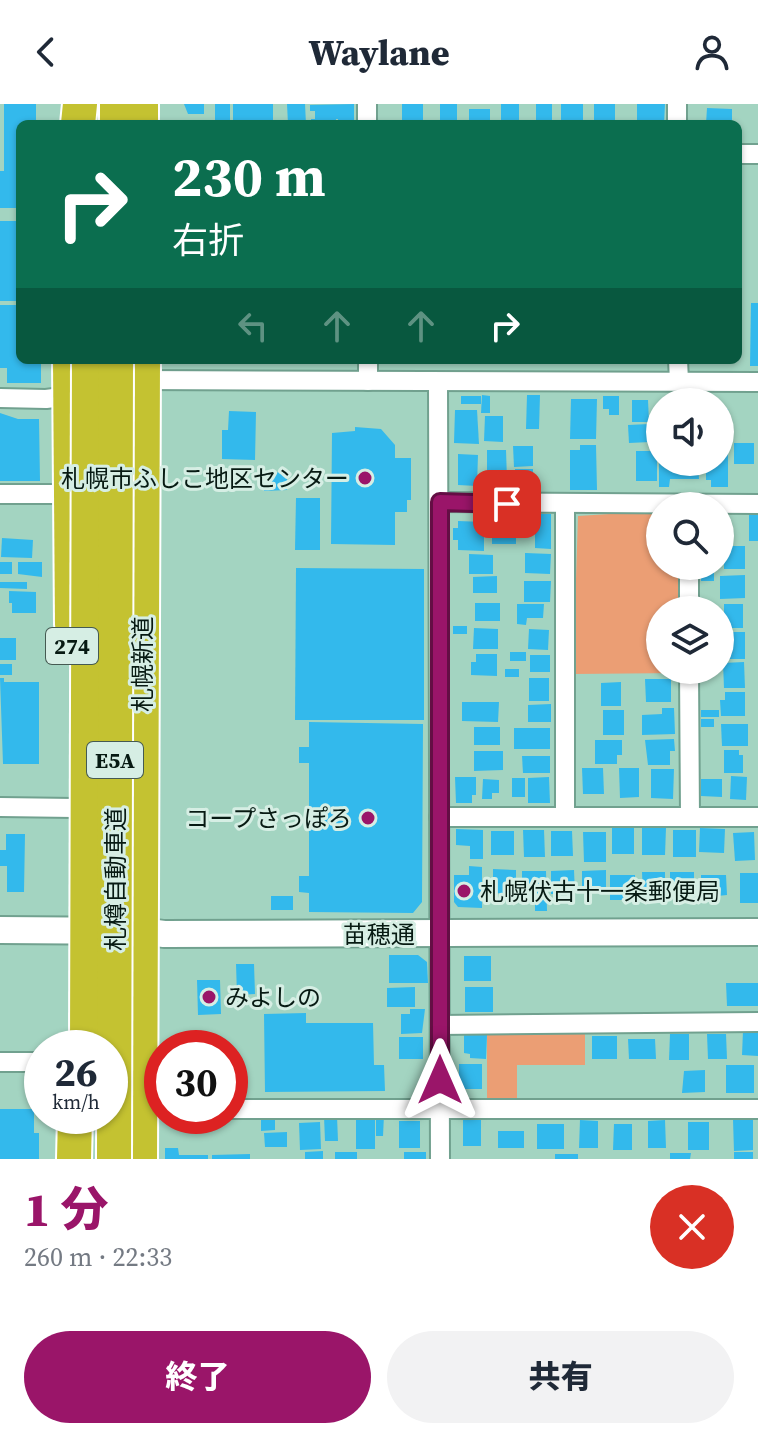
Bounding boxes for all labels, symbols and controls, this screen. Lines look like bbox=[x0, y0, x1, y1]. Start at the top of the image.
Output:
text: Waylane bbox=[308, 28, 450, 77]
icon: back bbox=[24, 30, 68, 74]
icon: person bbox=[690, 30, 734, 74]
text: 230 m bbox=[172, 138, 326, 215]
icon: right bbox=[40, 152, 144, 256]
text: 右折 bbox=[172, 216, 244, 265]
icon: left bbox=[231, 304, 275, 348]
icon: ahead bbox=[315, 304, 359, 348]
icon: ahead bbox=[399, 304, 443, 348]
icon: right bbox=[483, 304, 527, 348]
map controls bbox=[646, 388, 734, 684]
button: sound bbox=[646, 388, 734, 476]
place label: 札幌市ふしこ地区センター bbox=[61, 462, 349, 495]
marker: 札幌市ふしこ地区センター bbox=[356, 469, 374, 487]
pin bbox=[473, 470, 541, 538]
icon: arrive bbox=[485, 482, 529, 526]
button: search bbox=[646, 492, 734, 580]
button: layers bbox=[646, 596, 734, 684]
street label: 札幌新道 bbox=[126, 616, 159, 712]
road number: 274 bbox=[46, 628, 98, 664]
road number: E5A bbox=[87, 742, 143, 778]
place label: コープさっぽろ bbox=[185, 802, 352, 835]
street label: 札樽自動車道 bbox=[99, 807, 132, 951]
marker: コープさっぽろ bbox=[359, 809, 377, 827]
place label: 札幌伏古十一条郵便局 bbox=[480, 875, 720, 908]
marker: 札幌伏古十一条郵便局 bbox=[455, 882, 473, 900]
street label: 苗穂通 bbox=[343, 918, 415, 951]
place label: みよしの bbox=[225, 981, 321, 1014]
marker: みよしの bbox=[200, 988, 218, 1006]
speed limit sign: 30 bbox=[144, 1030, 248, 1134]
position arrow bbox=[398, 1038, 482, 1122]
text: 26 bbox=[54, 1045, 98, 1099]
text: km/h bbox=[52, 1088, 100, 1116]
text: 1 分 bbox=[24, 1176, 109, 1242]
button: close bbox=[650, 1185, 734, 1269]
text: 260 m · 22:33 bbox=[24, 1239, 172, 1275]
button: 終了 bbox=[24, 1331, 371, 1423]
button: 共有 bbox=[387, 1331, 734, 1423]

